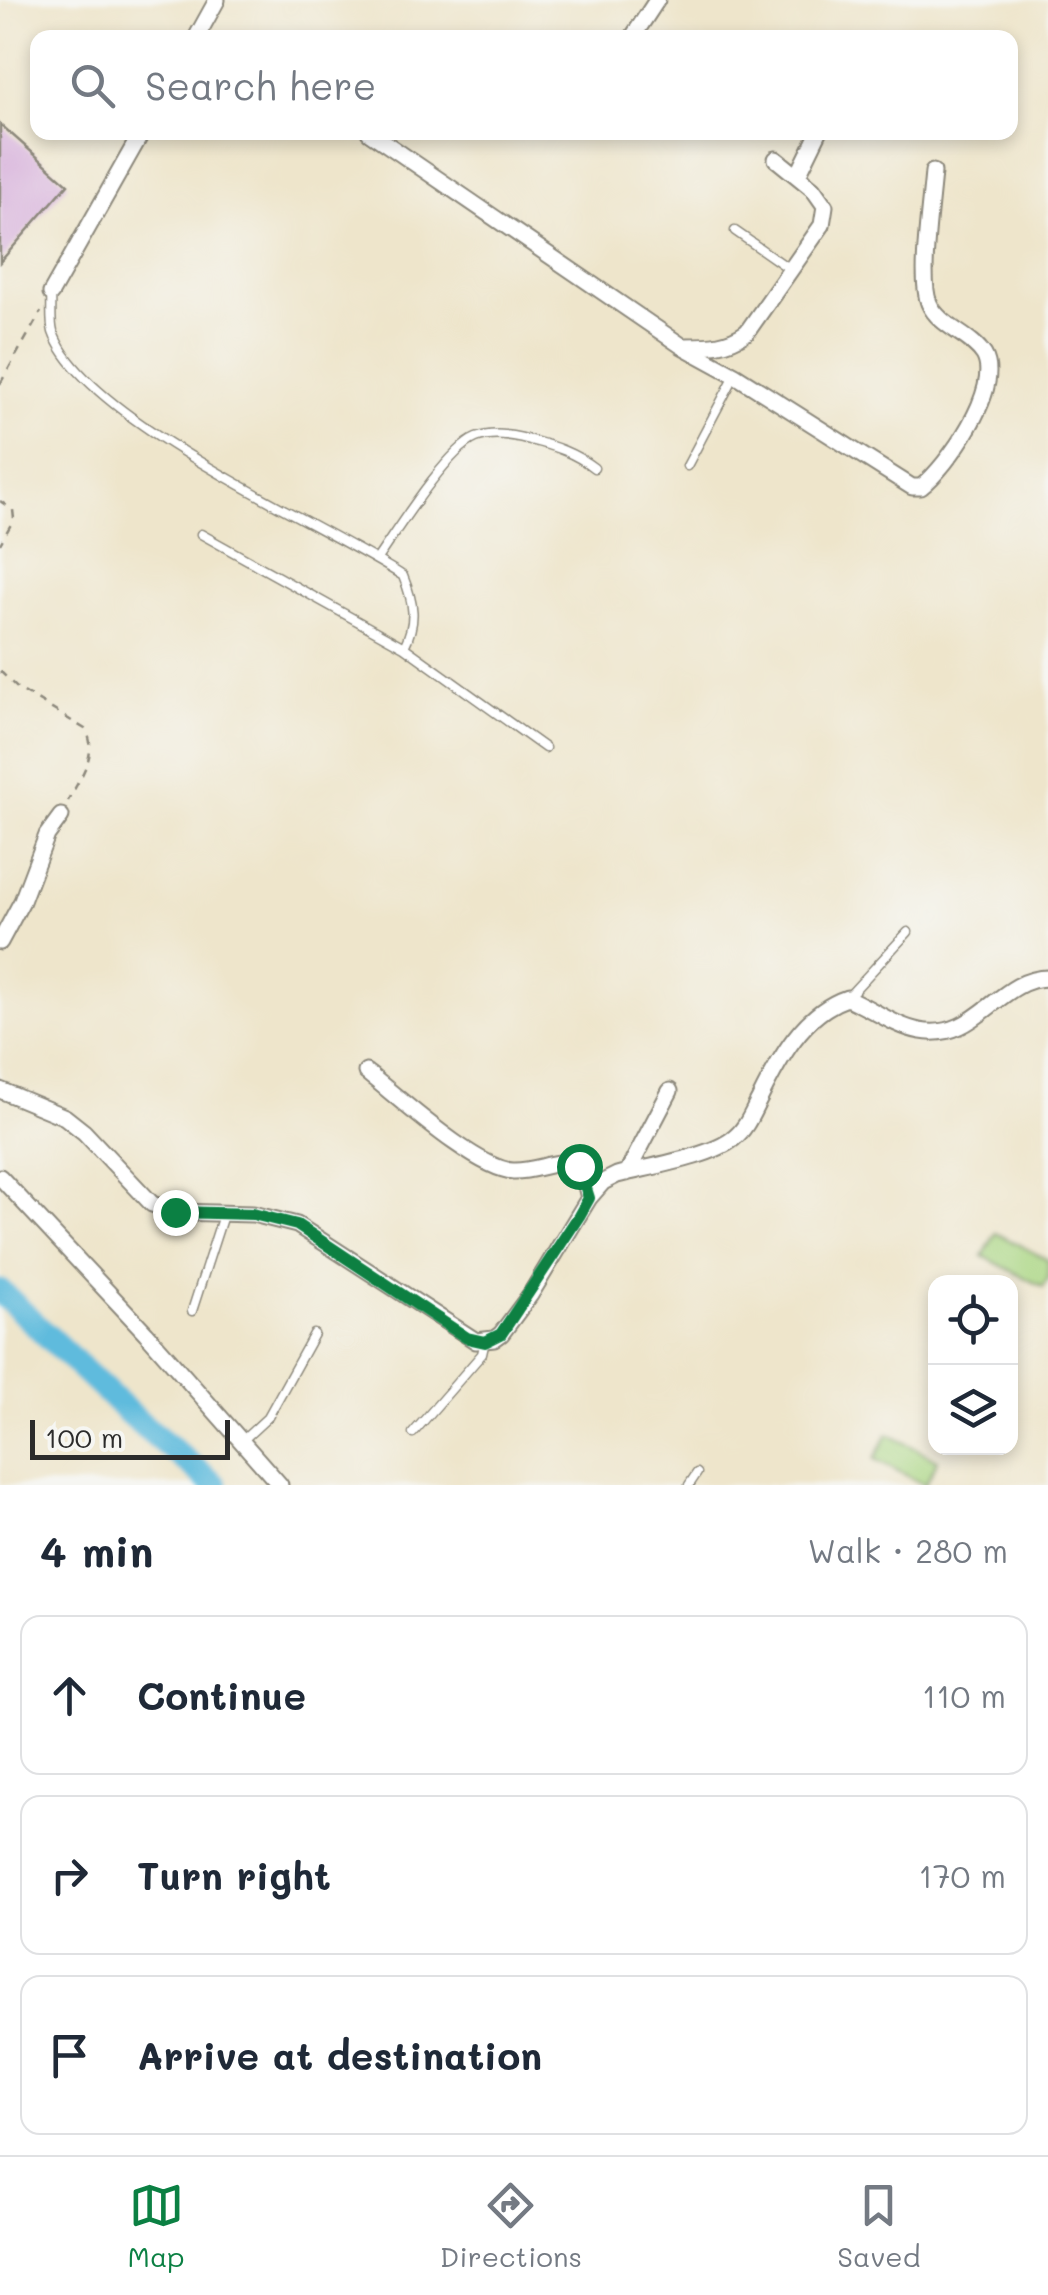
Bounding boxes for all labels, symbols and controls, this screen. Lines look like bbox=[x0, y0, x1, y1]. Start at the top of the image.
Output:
search box bbox=[30, 30, 1018, 140]
icon: search bbox=[65, 58, 120, 113]
text: Search here bbox=[145, 60, 376, 110]
route start bbox=[557, 1144, 603, 1190]
route end bbox=[153, 1190, 199, 1236]
map controls bbox=[928, 1275, 1018, 1455]
button: locate bbox=[928, 1275, 1018, 1365]
button: layers bbox=[928, 1365, 1018, 1455]
scale bar bbox=[30, 1415, 230, 1460]
text: 100 m bbox=[45, 1419, 123, 1455]
text: 4 min bbox=[40, 1523, 153, 1578]
text: Walk · 280 m bbox=[808, 1529, 1008, 1571]
icon: ahead bbox=[42, 1668, 97, 1723]
text: Continue bbox=[137, 1670, 306, 1720]
text: 110 m bbox=[922, 1674, 1006, 1716]
icon: right bbox=[42, 1848, 97, 1903]
text: Turn right bbox=[137, 1850, 331, 1900]
text: 170 m bbox=[918, 1854, 1006, 1896]
icon: arrive bbox=[42, 2028, 97, 2083]
text: Arrive at destination bbox=[137, 2030, 542, 2080]
tab: Map bbox=[128, 2178, 185, 2274]
tab: Directions bbox=[440, 2178, 582, 2274]
tab: Saved bbox=[837, 2178, 920, 2274]

